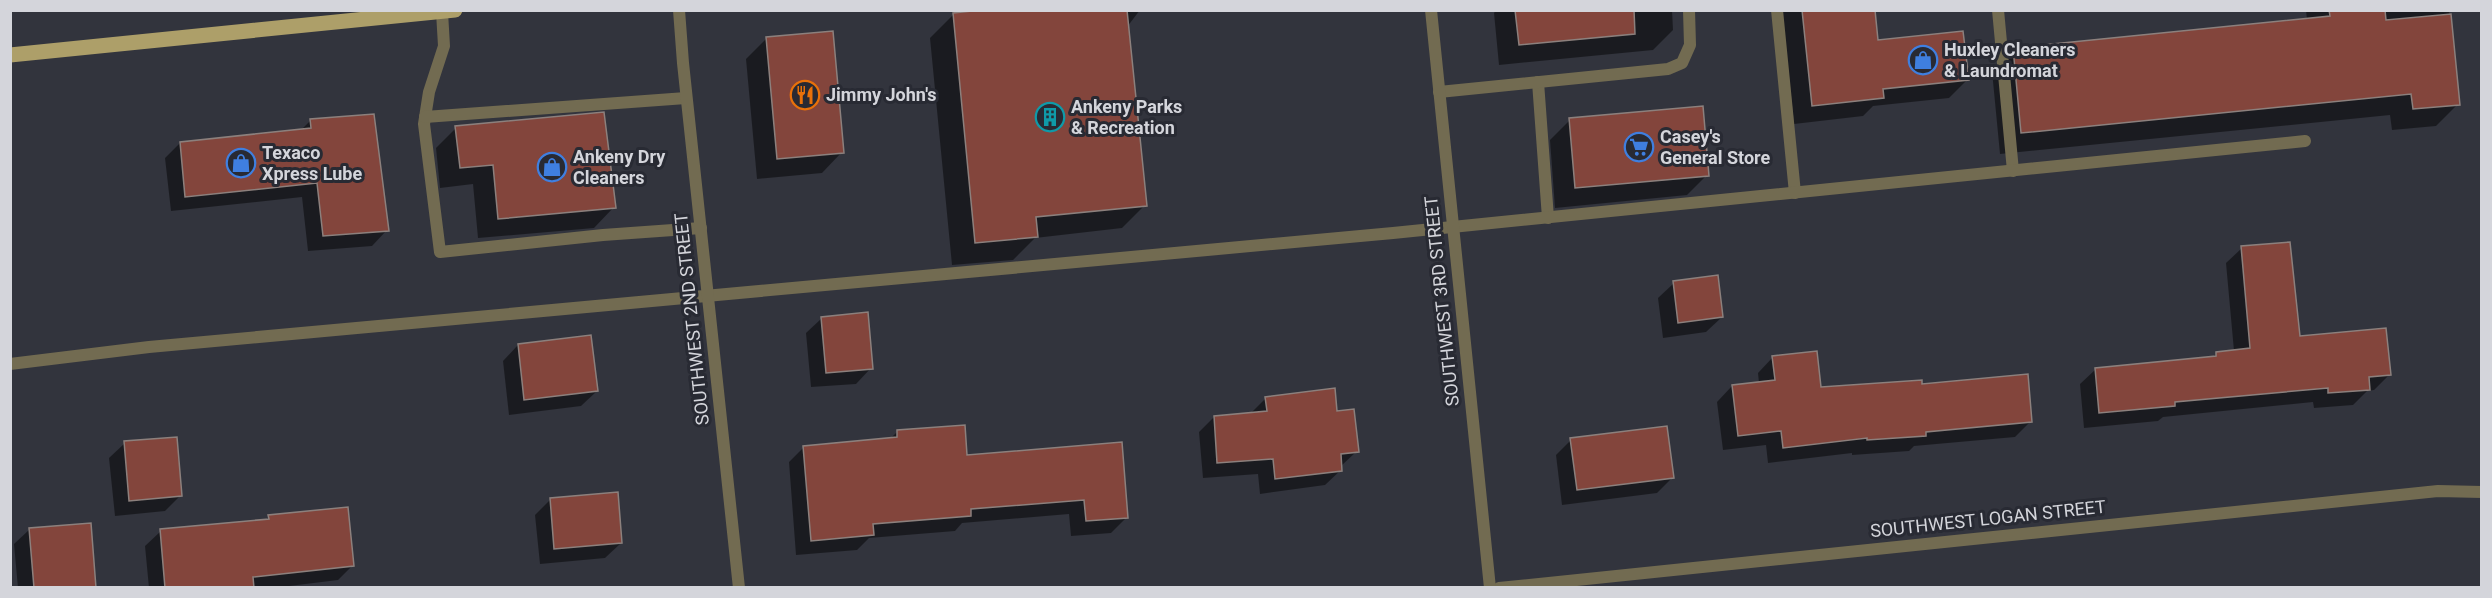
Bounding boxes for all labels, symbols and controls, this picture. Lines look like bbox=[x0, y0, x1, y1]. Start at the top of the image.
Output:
place label: Huxley Cleaners & Laundromat bbox=[1944, 39, 2075, 81]
shop icon: Huxley Cleaners & Laundromat bbox=[1907, 44, 1939, 76]
restaurant icon: Jimmy John's bbox=[789, 79, 821, 111]
place label: Jimmy John's bbox=[826, 84, 937, 105]
place label: Ankeny Parks & Recreation bbox=[1071, 96, 1182, 138]
building icon: Ankeny Parks & Recreation bbox=[1034, 101, 1066, 133]
place label: Casey's General Store bbox=[1660, 126, 1770, 168]
supermarket icon: Casey's General Store bbox=[1623, 131, 1655, 163]
place label: Texaco Xpress Lube bbox=[262, 142, 362, 184]
place label: Ankeny Dry Cleaners bbox=[573, 146, 666, 188]
shop icon: Texaco Xpress Lube bbox=[225, 147, 257, 179]
shop icon: Ankeny Dry Cleaners bbox=[536, 151, 568, 183]
street label: SOUTHWEST 3RD STREET bbox=[1420, 195, 1463, 407]
street label: SOUTHWEST 2ND STREET bbox=[670, 212, 713, 426]
street label: SOUTHWEST LOGAN STREET bbox=[1869, 496, 2107, 541]

